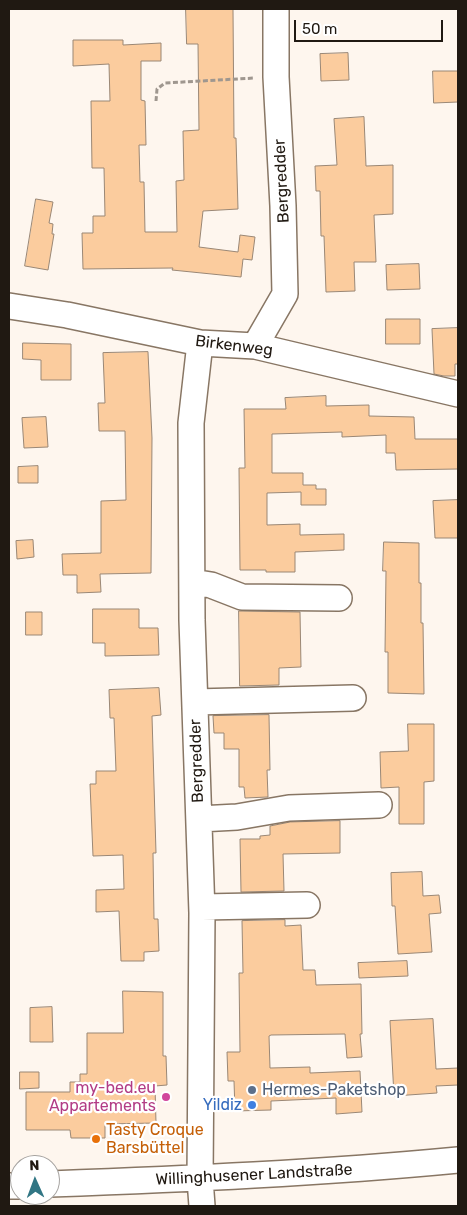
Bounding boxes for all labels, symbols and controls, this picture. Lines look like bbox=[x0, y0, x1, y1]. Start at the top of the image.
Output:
scale bar bbox=[297, 10, 446, 42]
text: 50 m bbox=[302, 20, 337, 38]
street label: Bergredder bbox=[270, 139, 294, 223]
street label: Birkenweg bbox=[194, 332, 274, 360]
street label: Bergredder bbox=[186, 719, 208, 803]
place label: my-bed.eu Appartements bbox=[49, 1078, 156, 1116]
place label: Hermes-Paketshop bbox=[262, 1080, 406, 1100]
marker: Hermes-Paketshop bbox=[246, 1084, 258, 1096]
marker: my-bed.eu Appartements bbox=[160, 1091, 172, 1103]
place label: Yildiz bbox=[203, 1095, 242, 1115]
marker: Yildiz bbox=[246, 1099, 258, 1111]
place label: Tasty Croque Barsbüttel bbox=[106, 1120, 204, 1158]
marker: Tasty Croque Barsbüttel bbox=[90, 1133, 102, 1145]
north arrow bbox=[10, 1155, 60, 1205]
text: N bbox=[29, 1157, 40, 1174]
street label: Willinghusener Landstraße bbox=[155, 1160, 353, 1190]

